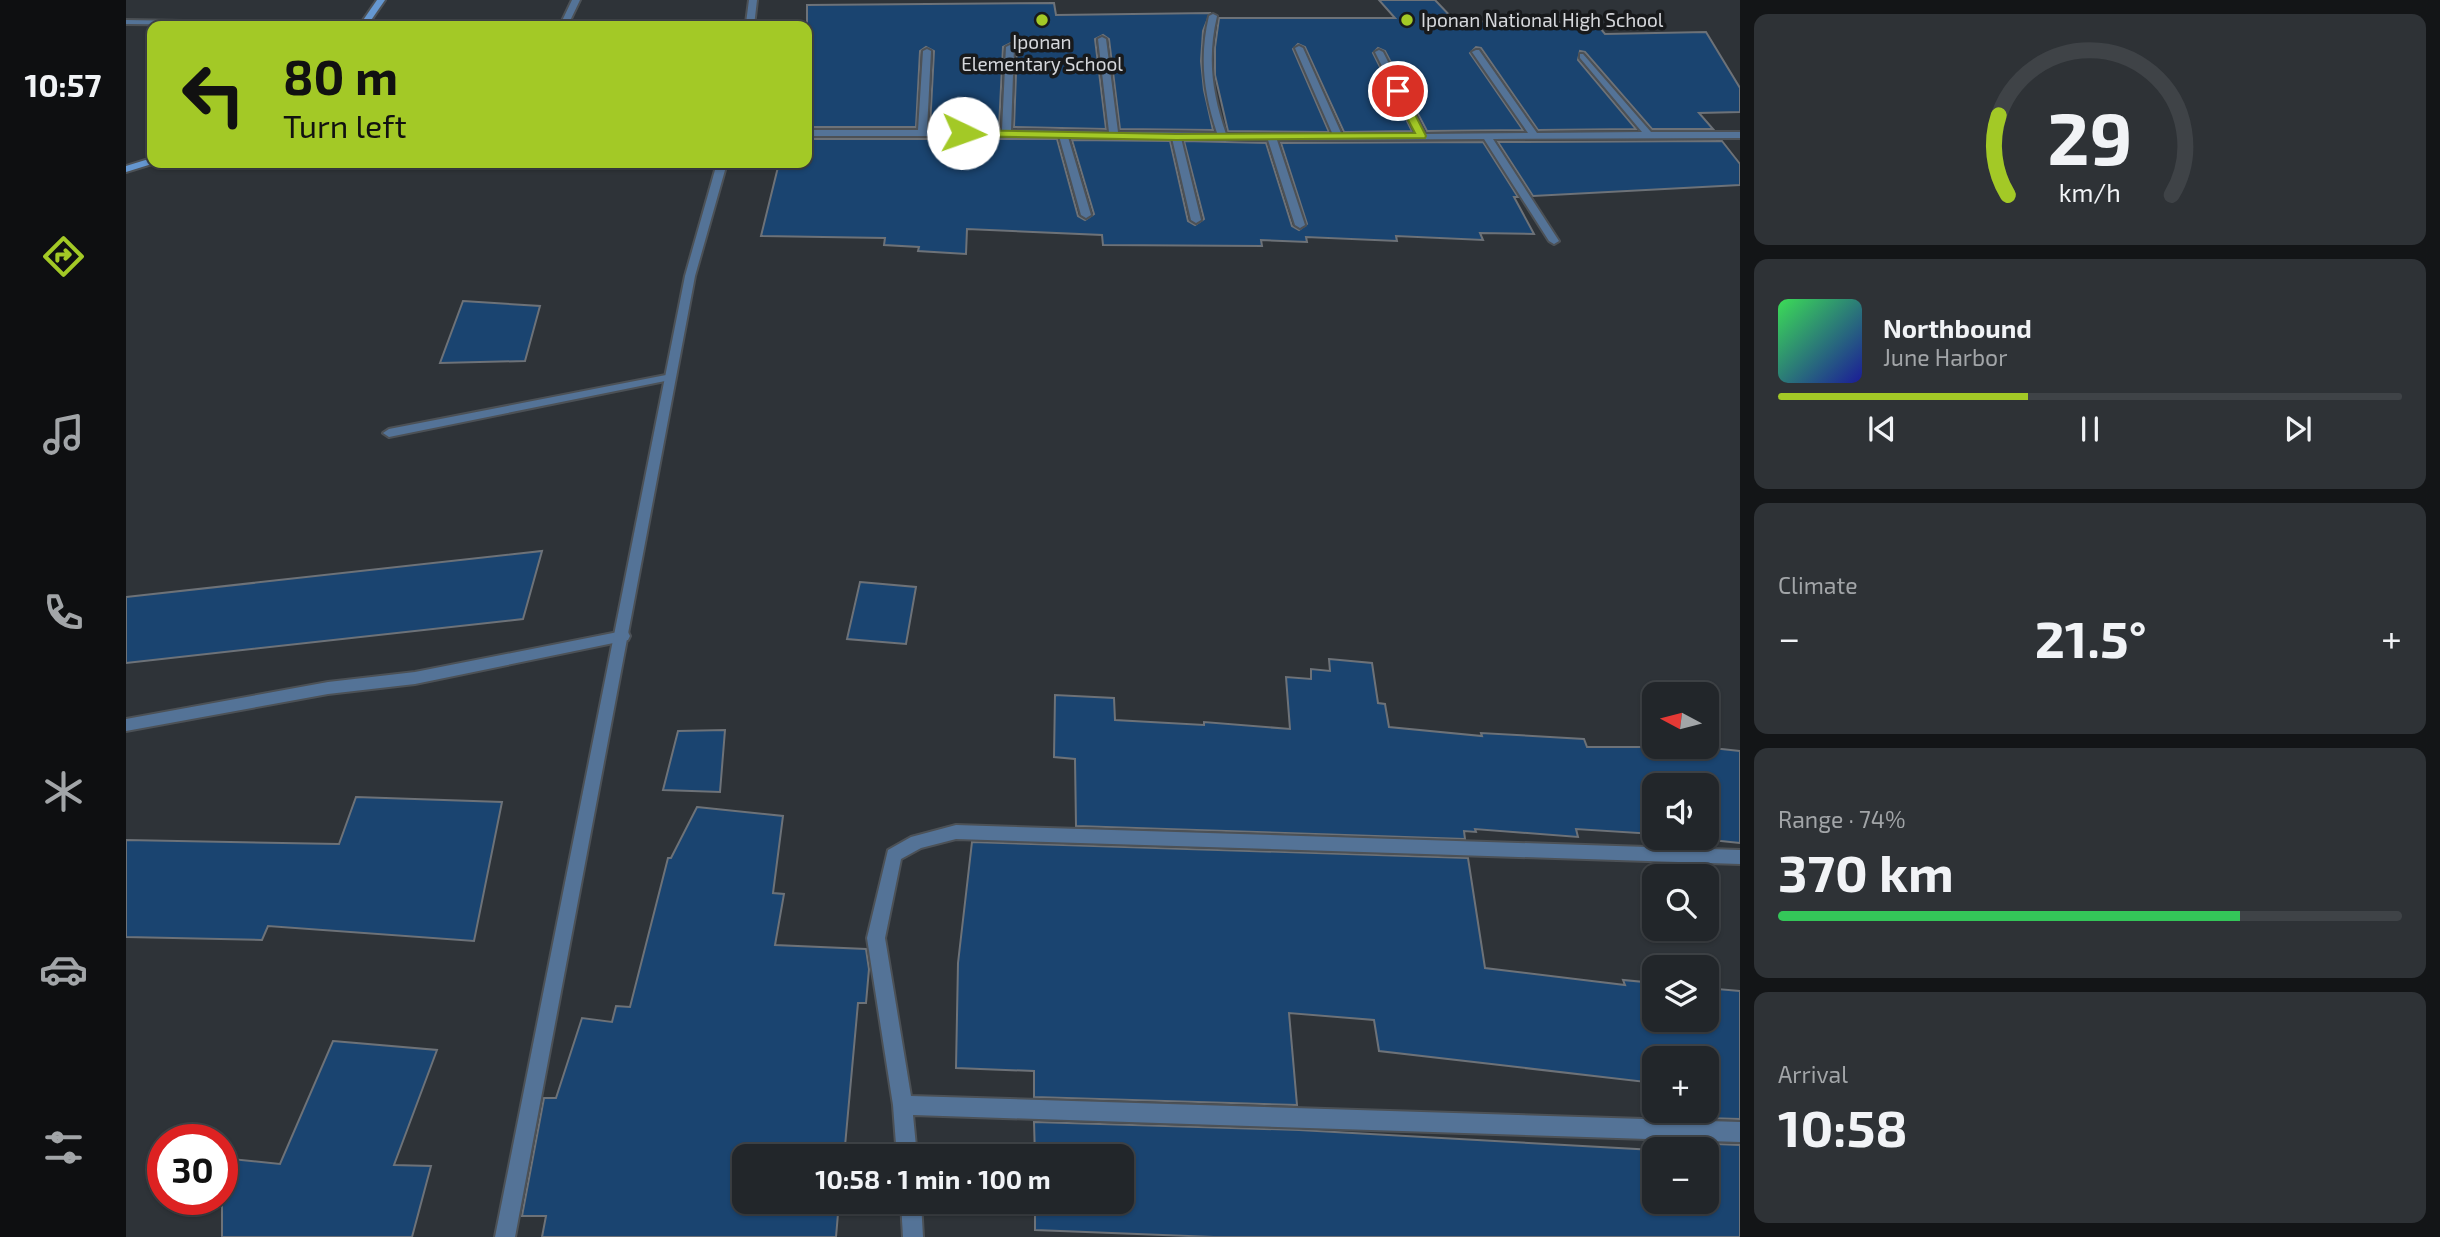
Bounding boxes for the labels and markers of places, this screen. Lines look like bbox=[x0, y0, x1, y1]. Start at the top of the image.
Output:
place label: Iponan National High School bbox=[1421, 8, 1664, 31]
marker: Iponan Elementary School bbox=[1034, 12, 1050, 28]
marker: Iponan National High School bbox=[1399, 12, 1415, 28]
place label: Iponan Elementary School bbox=[961, 30, 1123, 75]
pin bbox=[1368, 61, 1428, 121]

